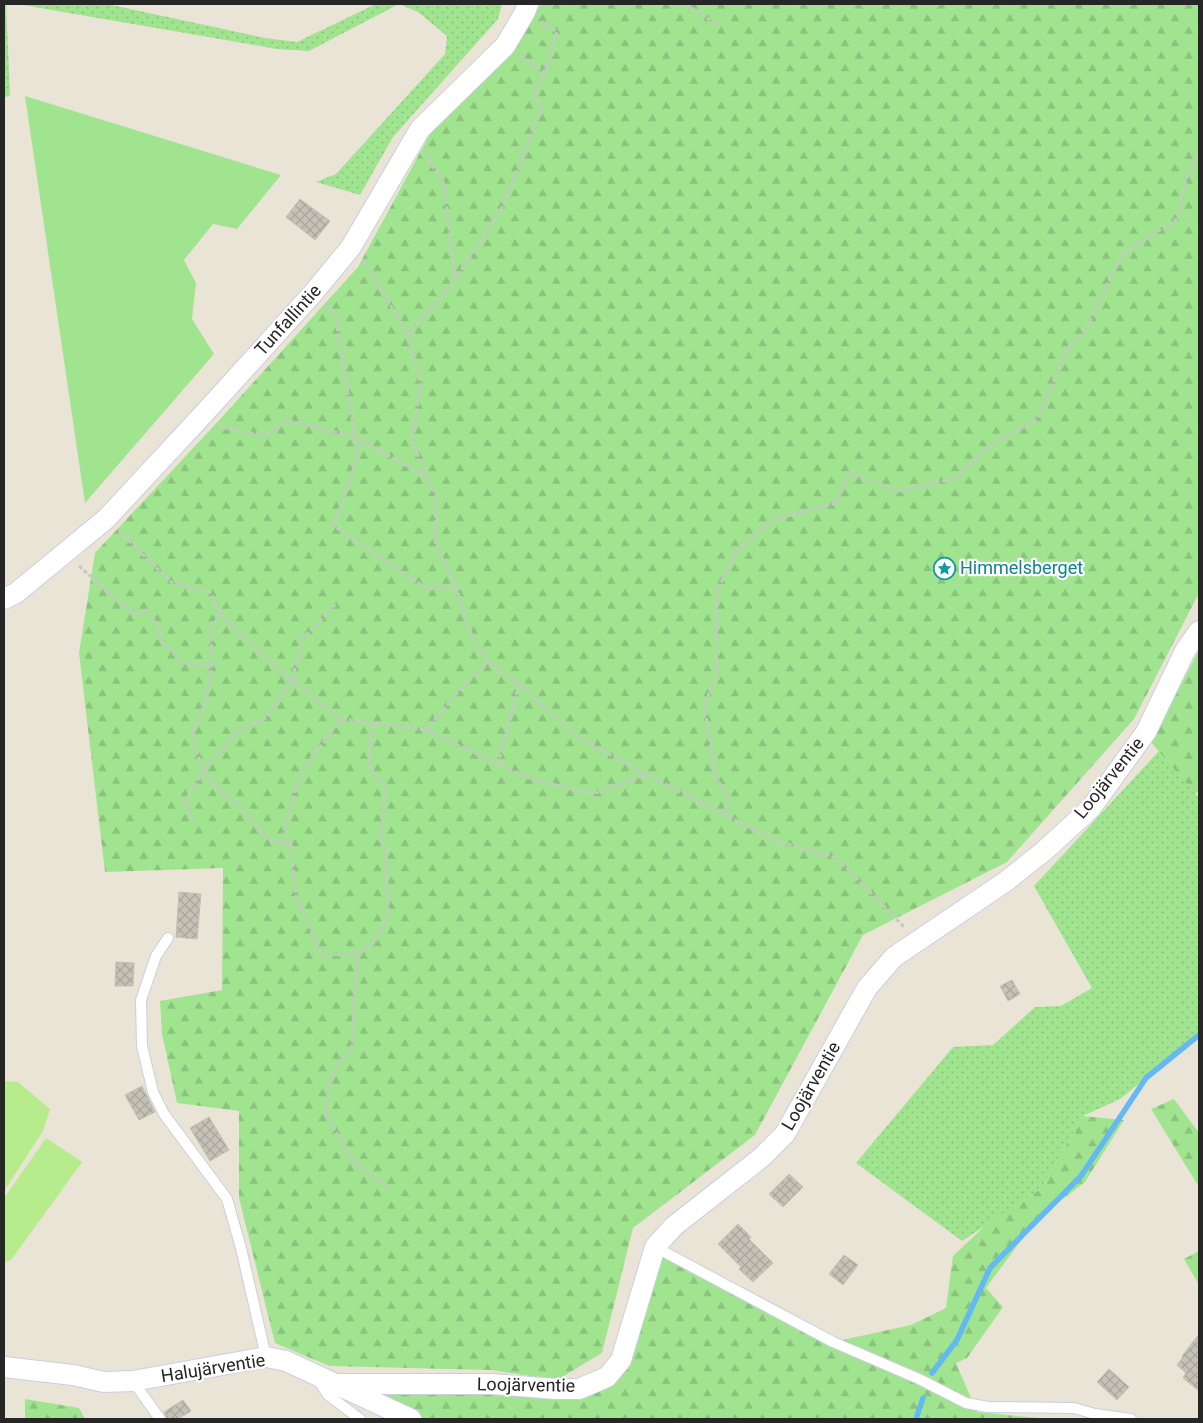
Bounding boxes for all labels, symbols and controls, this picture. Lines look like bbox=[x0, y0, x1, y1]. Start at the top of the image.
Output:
street label: Tunfallintie bbox=[250, 280, 325, 360]
place icon: Himmelsberget bbox=[932, 556, 956, 580]
place label: Himmelsberget bbox=[960, 557, 1083, 578]
street label: Loojärventie bbox=[1069, 733, 1148, 823]
street label: Loojärventie bbox=[777, 1038, 844, 1134]
street label: Halujärventie bbox=[159, 1349, 267, 1386]
street label: Loojärventie bbox=[477, 1373, 575, 1396]

